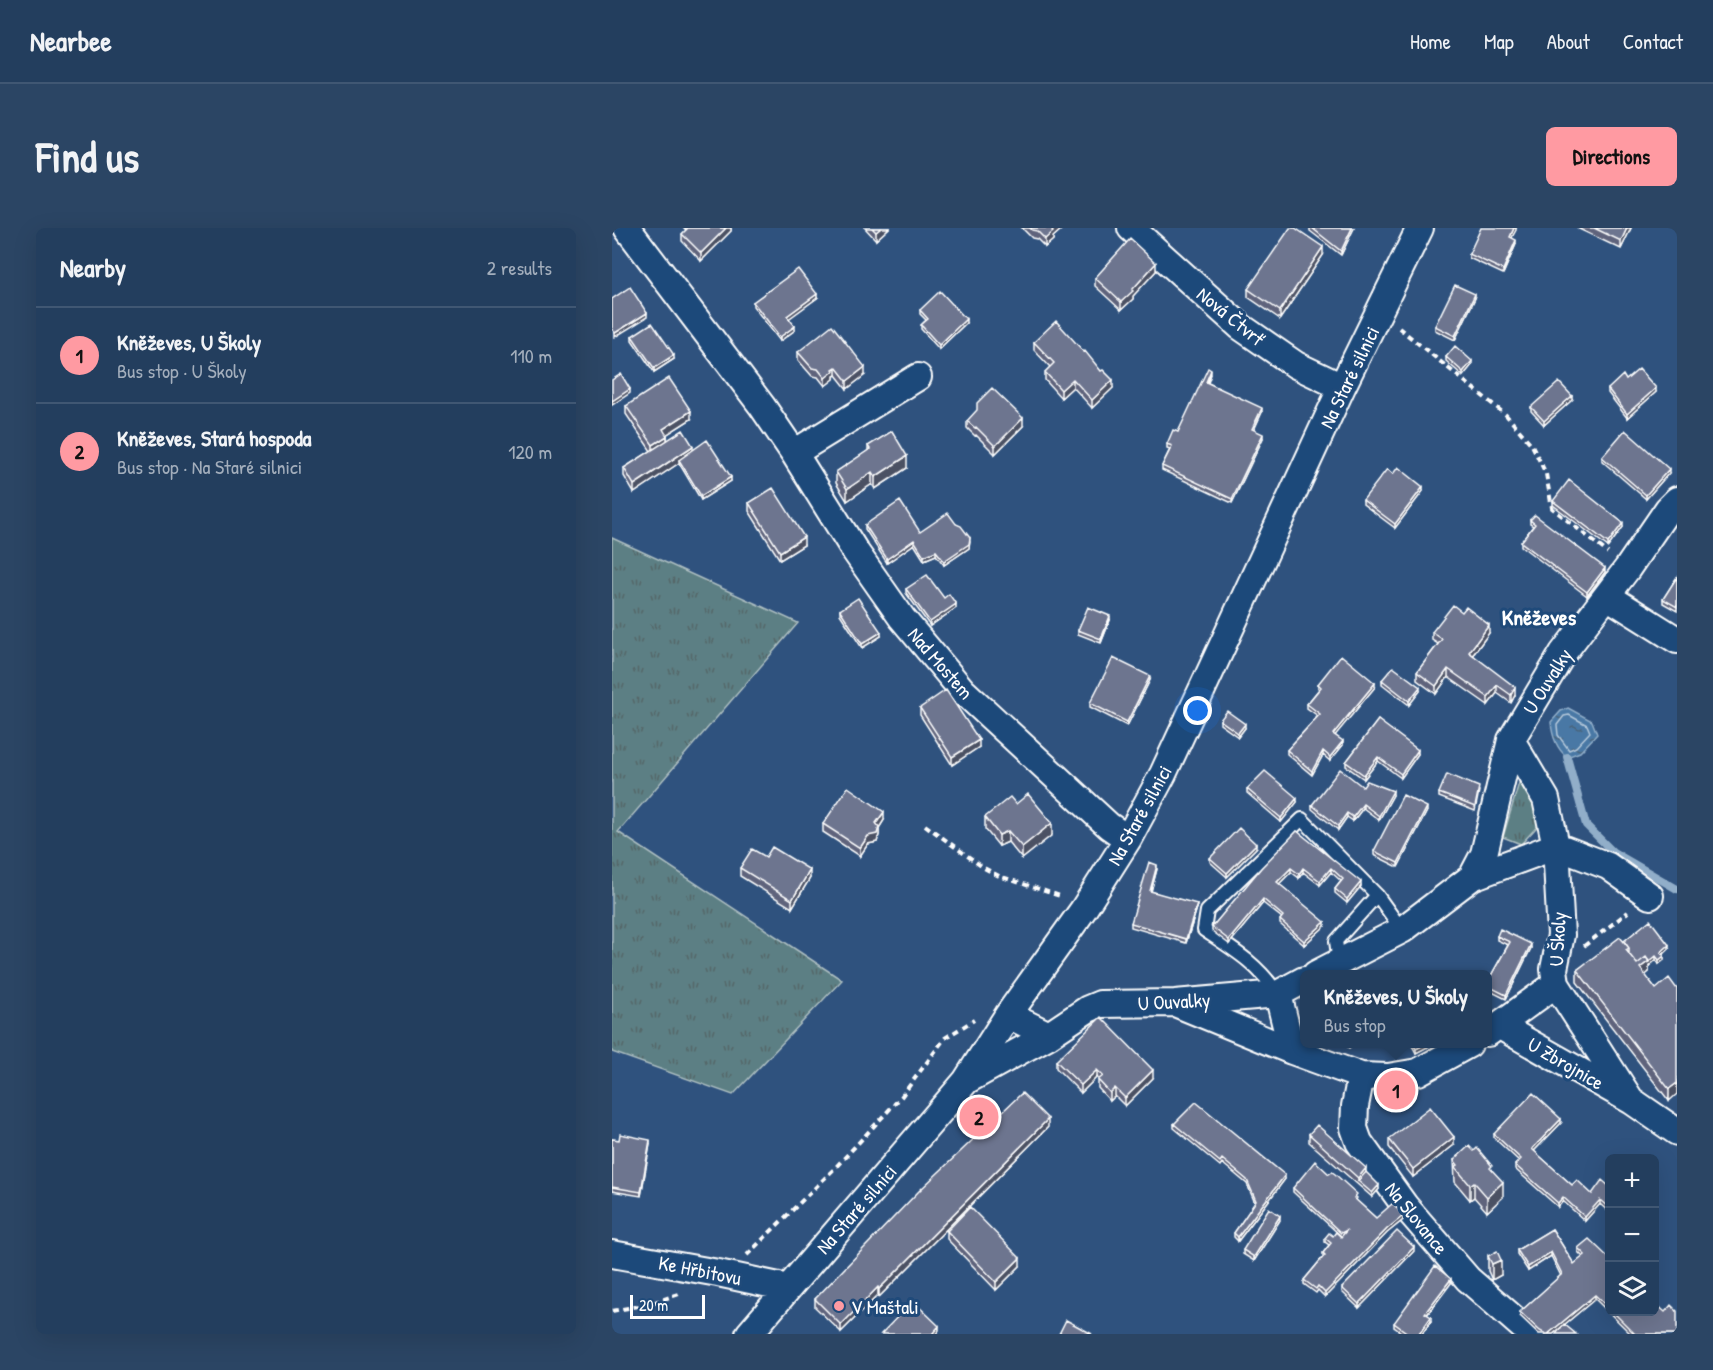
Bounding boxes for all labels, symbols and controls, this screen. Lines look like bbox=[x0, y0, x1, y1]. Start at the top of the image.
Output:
text: Nearbee bbox=[30, 22, 112, 60]
text: Home bbox=[1410, 27, 1451, 56]
text: Map bbox=[1484, 27, 1514, 56]
text: About bbox=[1547, 27, 1590, 56]
text: Contact bbox=[1623, 27, 1683, 56]
button: Directions bbox=[1546, 127, 1677, 186]
text: Find us bbox=[36, 128, 139, 185]
text: Nearby bbox=[60, 250, 126, 285]
text: 2 results bbox=[487, 254, 552, 281]
street label: Nová Čtvrť bbox=[1192, 280, 1271, 352]
street label: Na Staré silnici bbox=[1313, 321, 1385, 433]
text: Kněževes, U Školy bbox=[117, 327, 261, 357]
text: 1 bbox=[76, 342, 83, 369]
text: 110 m bbox=[510, 342, 552, 369]
text: Bus stop · U Školy bbox=[117, 357, 247, 384]
text: Kněževes, Stará hospoda bbox=[117, 423, 311, 453]
text: 2 bbox=[75, 438, 84, 465]
text: 120 m bbox=[508, 438, 552, 465]
text: Bus stop · Na Staré silnici bbox=[117, 453, 302, 480]
district label: Kněževes bbox=[1502, 602, 1577, 632]
street label: Nad Mostem bbox=[902, 621, 980, 705]
street label: U Ouvalky bbox=[1516, 643, 1578, 719]
your location bbox=[1183, 696, 1212, 725]
street label: Na Staré silnici bbox=[1100, 760, 1178, 870]
street label: U Školy bbox=[1542, 911, 1572, 967]
popup bbox=[1300, 970, 1492, 1048]
text: Kněževes, U Školy bbox=[1324, 981, 1468, 1011]
street label: U Ouvalky bbox=[1137, 986, 1211, 1016]
text: Bus stop bbox=[1324, 1011, 1385, 1038]
street label: U Zbrojnice bbox=[1523, 1030, 1609, 1096]
pin: 1 bbox=[1376, 1068, 1416, 1112]
pin: 2 bbox=[960, 1094, 998, 1140]
map controls bbox=[1605, 1154, 1659, 1316]
button: + bbox=[1605, 1154, 1659, 1208]
street label: Na Staré silnici bbox=[810, 1158, 902, 1260]
street label: Na Slovance bbox=[1379, 1176, 1455, 1260]
button: − bbox=[1605, 1208, 1659, 1262]
street label: Ke Hřbitovu bbox=[656, 1249, 744, 1291]
button: layers bbox=[1605, 1262, 1659, 1316]
scale bar bbox=[630, 1292, 705, 1320]
place label: V Maštali bbox=[851, 1293, 919, 1320]
text: 20 m bbox=[639, 1294, 668, 1316]
marker: V Maštali bbox=[832, 1299, 846, 1313]

